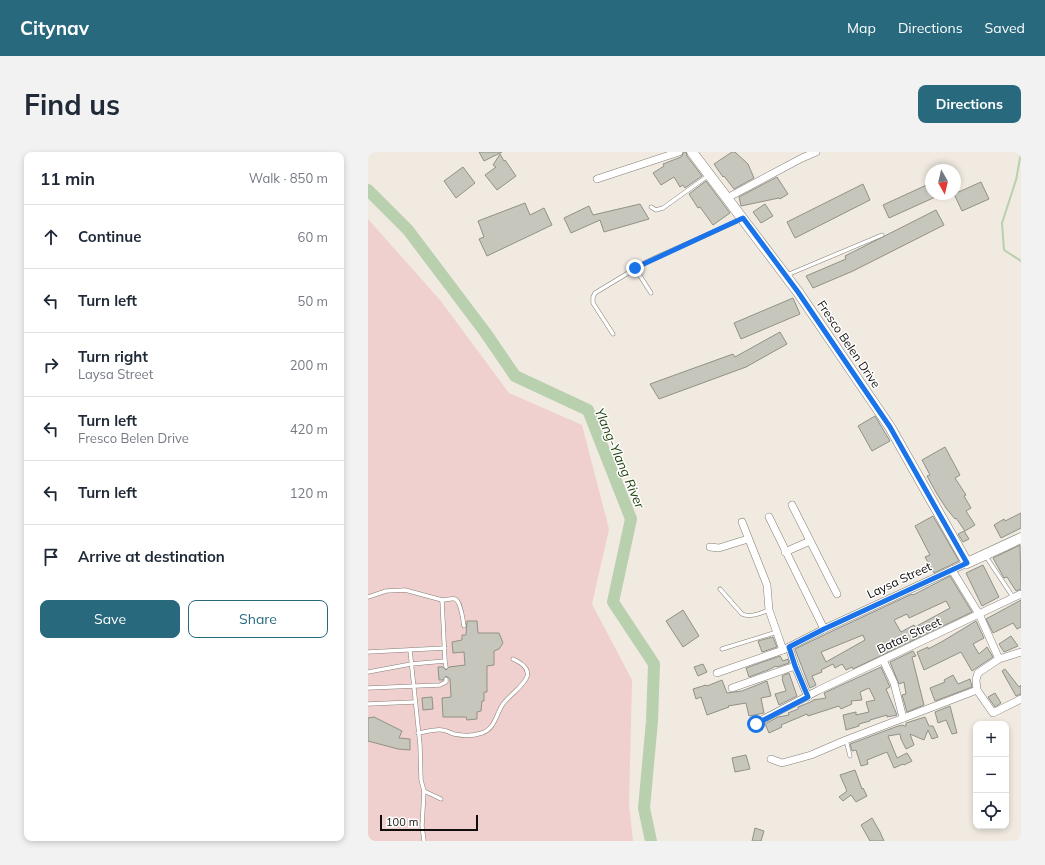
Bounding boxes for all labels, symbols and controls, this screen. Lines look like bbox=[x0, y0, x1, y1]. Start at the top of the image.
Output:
text: Citynav bbox=[20, 16, 89, 40]
text: Map bbox=[847, 19, 876, 37]
text: Directions bbox=[898, 19, 963, 37]
text: Saved bbox=[985, 19, 1025, 37]
button: Directions bbox=[918, 85, 1021, 123]
text: Find us bbox=[24, 87, 120, 122]
north arrow bbox=[925, 164, 961, 200]
text: 11 min bbox=[40, 168, 95, 189]
text: Walk · 850 m bbox=[249, 170, 328, 186]
icon: ahead bbox=[40, 226, 62, 248]
text: Continue bbox=[78, 227, 141, 246]
text: 60 m bbox=[298, 229, 328, 245]
route end bbox=[626, 259, 644, 277]
icon: left bbox=[40, 290, 62, 312]
text: Turn left bbox=[78, 291, 137, 310]
text: 50 m bbox=[298, 293, 328, 309]
street label: Fresco Belen Drive bbox=[814, 297, 884, 391]
text: Turn right bbox=[78, 347, 148, 366]
icon: right bbox=[40, 354, 62, 376]
text: 200 m bbox=[290, 357, 328, 373]
text: Laysa Street bbox=[78, 366, 153, 382]
water label: Ylang-Ylang River bbox=[592, 405, 649, 512]
text: Turn left bbox=[78, 411, 137, 430]
icon: left bbox=[40, 418, 62, 440]
text: 420 m bbox=[290, 421, 328, 437]
text: Fresco Belen Drive bbox=[78, 430, 189, 446]
icon: left bbox=[40, 482, 62, 504]
text: Turn left bbox=[78, 483, 137, 502]
text: 120 m bbox=[290, 485, 328, 501]
icon: arrive bbox=[40, 546, 62, 568]
text: Arrive at destination bbox=[78, 547, 225, 566]
street label: Laysa Street bbox=[864, 559, 934, 601]
button: Save bbox=[40, 600, 180, 638]
button: Share bbox=[188, 600, 328, 638]
street label: Batas Street bbox=[875, 614, 943, 656]
route start bbox=[747, 715, 765, 733]
map controls bbox=[973, 721, 1009, 829]
button: + bbox=[973, 721, 1009, 757]
button: − bbox=[973, 757, 1009, 793]
button: locate bbox=[973, 793, 1009, 829]
scale bar bbox=[380, 813, 478, 832]
text: 100 m bbox=[386, 815, 418, 829]

